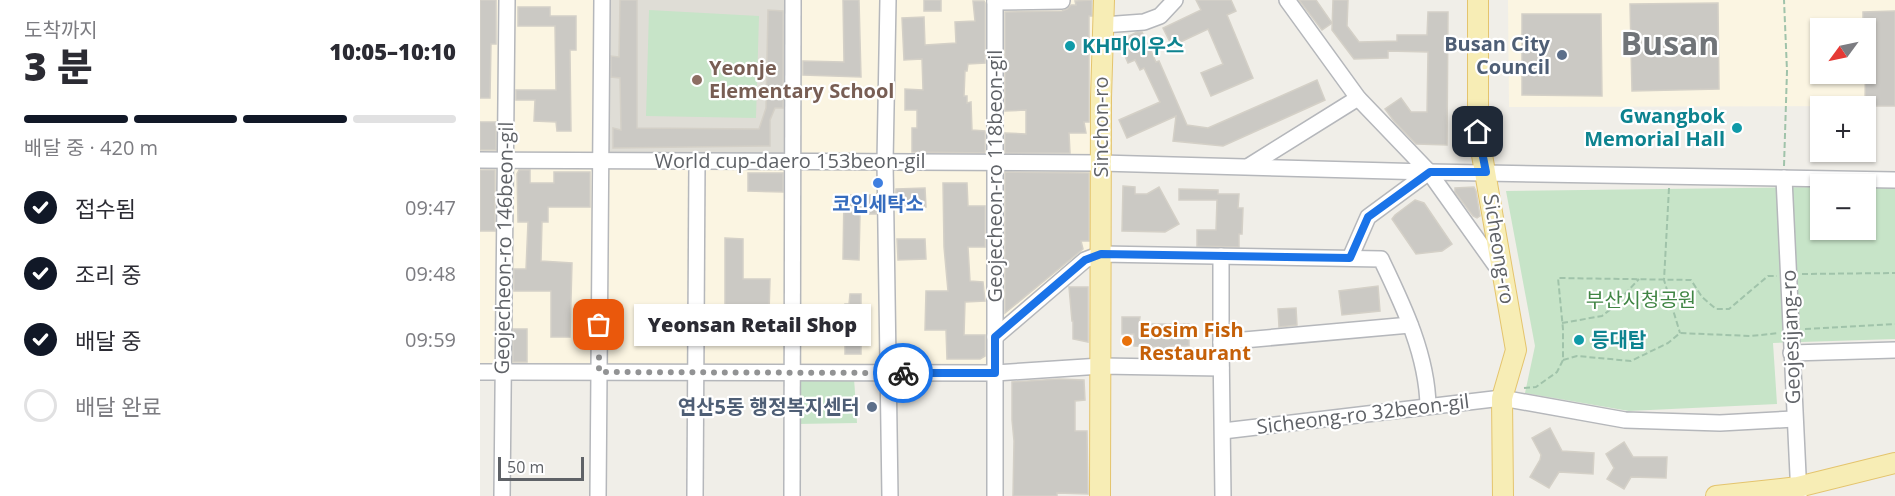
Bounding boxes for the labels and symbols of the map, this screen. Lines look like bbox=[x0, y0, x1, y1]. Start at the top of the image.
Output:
north arrow bbox=[1810, 18, 1876, 84]
district label: Busan bbox=[1621, 21, 1719, 64]
place label: Busan City Council bbox=[1444, 30, 1551, 80]
place label: KH마이우스 bbox=[1082, 32, 1184, 59]
marker: KH마이우스 bbox=[1063, 39, 1077, 53]
marker: Busan City Council bbox=[1555, 48, 1569, 62]
street label: Geojecheon-ro 118beon-gil bbox=[981, 50, 1008, 302]
place label: Yeonje Elementary School bbox=[709, 54, 894, 104]
marker: Yeonje Elementary School bbox=[690, 73, 704, 87]
street label: Sinchon-ro bbox=[1087, 76, 1114, 178]
place label: Gwangbok Memorial Hall bbox=[1584, 102, 1726, 152]
pin bbox=[1452, 106, 1503, 157]
street label: Geojecheon-ro 146beon-gil bbox=[488, 121, 519, 375]
marker: Gwangbok Memorial Hall bbox=[1730, 121, 1744, 135]
street label: World cup-daero 153beon-gil bbox=[654, 147, 926, 174]
marker: 코인세탁소 bbox=[871, 176, 885, 190]
place label: 코인세탁소 bbox=[832, 190, 924, 217]
street label: Sicheong-ro bbox=[1477, 192, 1522, 306]
street label: Geojesijang-ro bbox=[1775, 269, 1806, 405]
park label: 부산시청공원 bbox=[1586, 286, 1696, 313]
pin bbox=[573, 299, 624, 350]
callout: Yeonsan Retail Shop bbox=[635, 304, 872, 346]
place label: Eosim Fish Restaurant bbox=[1139, 316, 1251, 366]
place label: 등대탑 bbox=[1591, 326, 1647, 353]
marker: 등대탑 bbox=[1572, 333, 1586, 347]
marker: Eosim Fish Restaurant bbox=[1120, 334, 1134, 348]
courier bbox=[873, 343, 933, 403]
street label: Sicheong-ro 32beon-gil bbox=[1255, 387, 1471, 440]
place label: 연산5동 행정복지센터 bbox=[678, 393, 860, 420]
marker: 연산5동 행정복지센터 bbox=[865, 400, 879, 414]
scale bar bbox=[498, 454, 584, 482]

